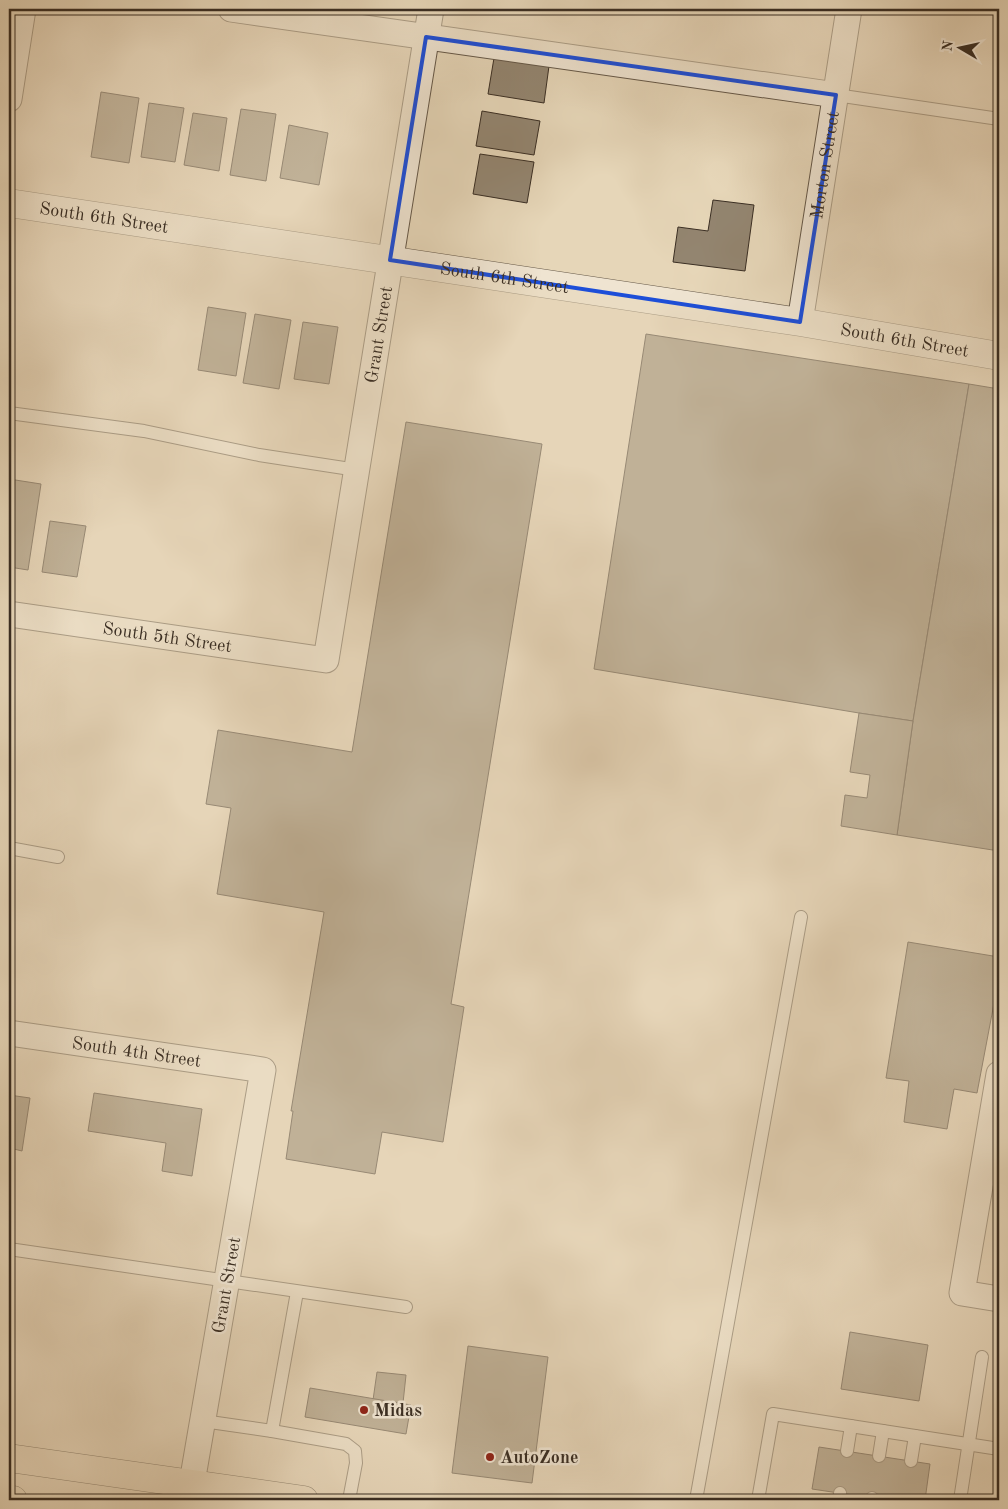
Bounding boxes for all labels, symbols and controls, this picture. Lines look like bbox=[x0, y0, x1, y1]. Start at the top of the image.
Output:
north arrow bbox=[936, 22, 986, 72]
text: N bbox=[940, 39, 956, 53]
street label: Morton Street bbox=[808, 110, 843, 220]
street label: South 6th Street bbox=[38, 200, 170, 237]
street label: South 6th Street bbox=[439, 260, 570, 297]
street label: Grant Street bbox=[363, 285, 396, 385]
street label: South 6th Street bbox=[839, 321, 970, 361]
street label: South 5th Street bbox=[101, 620, 233, 656]
street label: South 4th Street bbox=[71, 1034, 202, 1071]
street label: Grant Street bbox=[210, 1235, 244, 1335]
place label: Midas bbox=[374, 1402, 422, 1420]
marker: Midas bbox=[358, 1404, 370, 1416]
place label: AutoZone bbox=[500, 1449, 578, 1467]
marker: AutoZone bbox=[484, 1451, 496, 1463]

